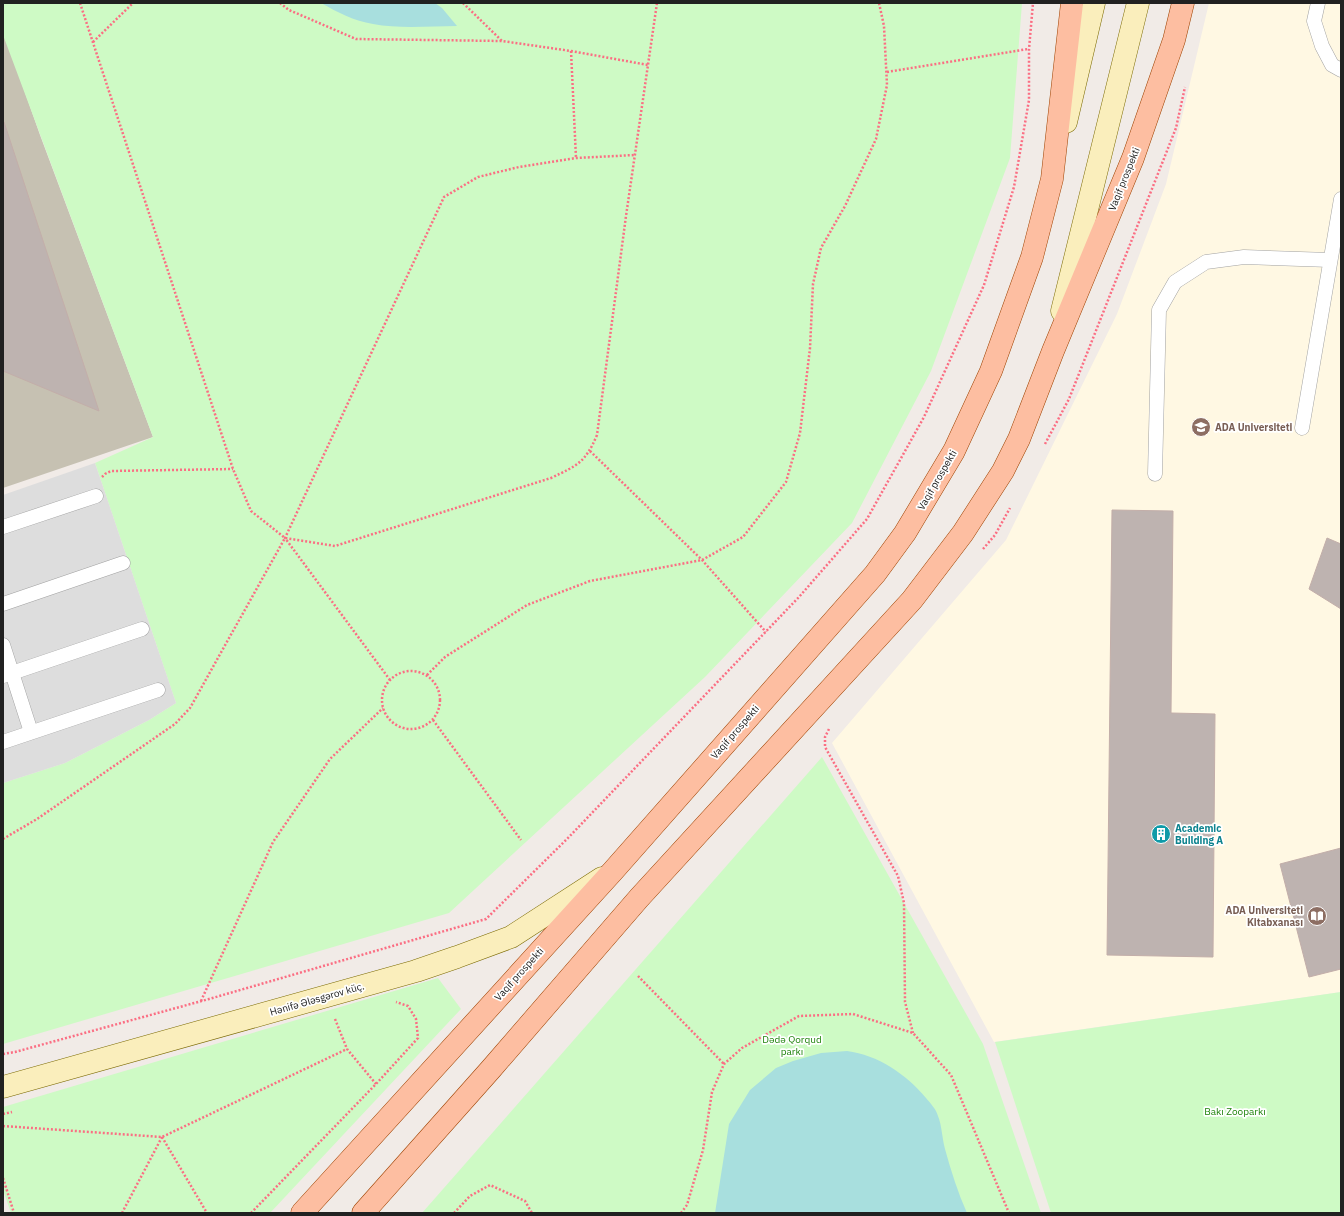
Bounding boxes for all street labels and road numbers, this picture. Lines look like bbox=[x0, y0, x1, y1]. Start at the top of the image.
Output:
street label: Vaqif prospekti bbox=[1105, 145, 1143, 213]
street label: Vaqif prospekti bbox=[915, 448, 959, 512]
street label: Vaqif prospekti bbox=[708, 702, 762, 762]
street label: Vaqif prospekti bbox=[492, 945, 546, 1003]
street label: Hənifə Ələsgərov küç. bbox=[268, 979, 366, 1019]

